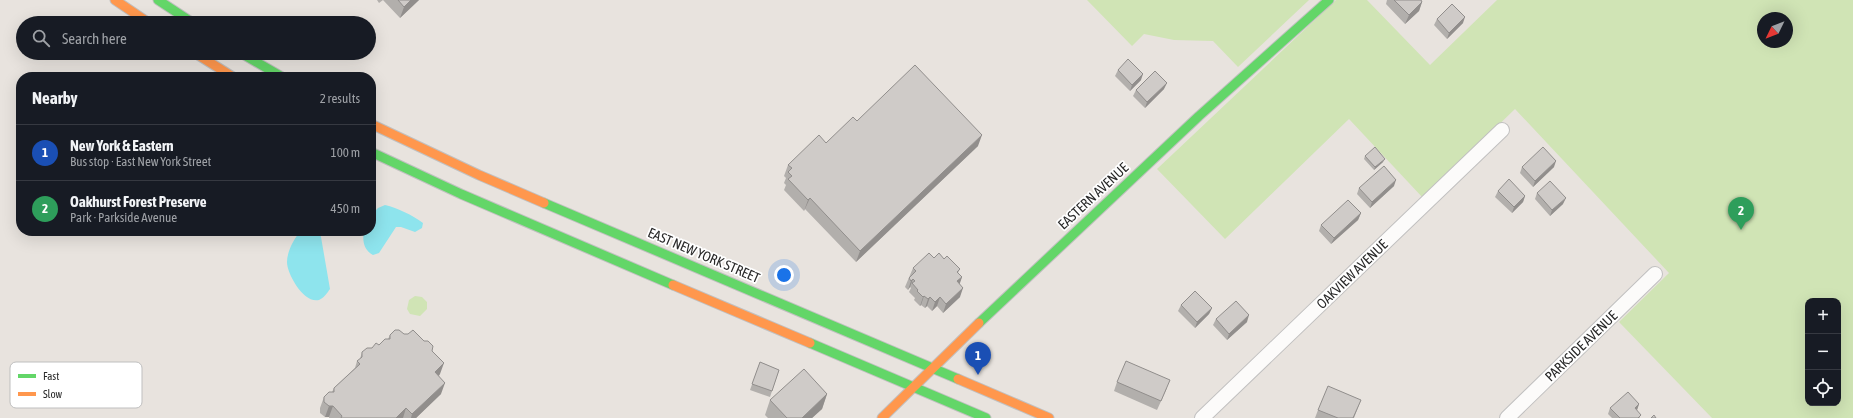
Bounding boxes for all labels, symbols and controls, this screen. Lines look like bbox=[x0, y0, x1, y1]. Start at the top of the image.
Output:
north arrow bbox=[1757, 12, 1793, 48]
search box bbox=[16, 16, 376, 60]
icon: search bbox=[30, 27, 52, 49]
text: Search here bbox=[62, 30, 127, 47]
text: Nearby bbox=[32, 88, 78, 108]
text: 2 results bbox=[320, 91, 360, 106]
text: New York & Eastern bbox=[70, 137, 174, 154]
text: 1 bbox=[42, 145, 48, 160]
text: 100 m bbox=[331, 145, 360, 160]
text: Bus stop · East New York Street bbox=[70, 154, 211, 169]
street label: EASTERN AVENUE bbox=[1055, 159, 1131, 233]
text: Oakhurst Forest Preserve bbox=[70, 193, 207, 210]
pin: 2 bbox=[1728, 197, 1754, 230]
text: 2 bbox=[42, 201, 48, 216]
text: 450 m bbox=[331, 201, 360, 216]
text: Park · Parkside Avenue bbox=[70, 210, 177, 225]
street label: EAST NEW YORK STREET bbox=[646, 224, 762, 286]
street label: OAKVIEW AVENUE bbox=[1313, 236, 1391, 312]
your location bbox=[774, 265, 794, 285]
map controls bbox=[1805, 298, 1841, 406]
button: + bbox=[1805, 298, 1841, 334]
street label: PARKSIDE AVENUE bbox=[1542, 308, 1620, 384]
button: − bbox=[1805, 334, 1841, 370]
pin: 1 bbox=[965, 342, 991, 375]
legend bbox=[10, 362, 142, 408]
text: Fast bbox=[43, 370, 59, 382]
button: locate bbox=[1805, 370, 1841, 406]
text: Slow bbox=[43, 388, 62, 400]

